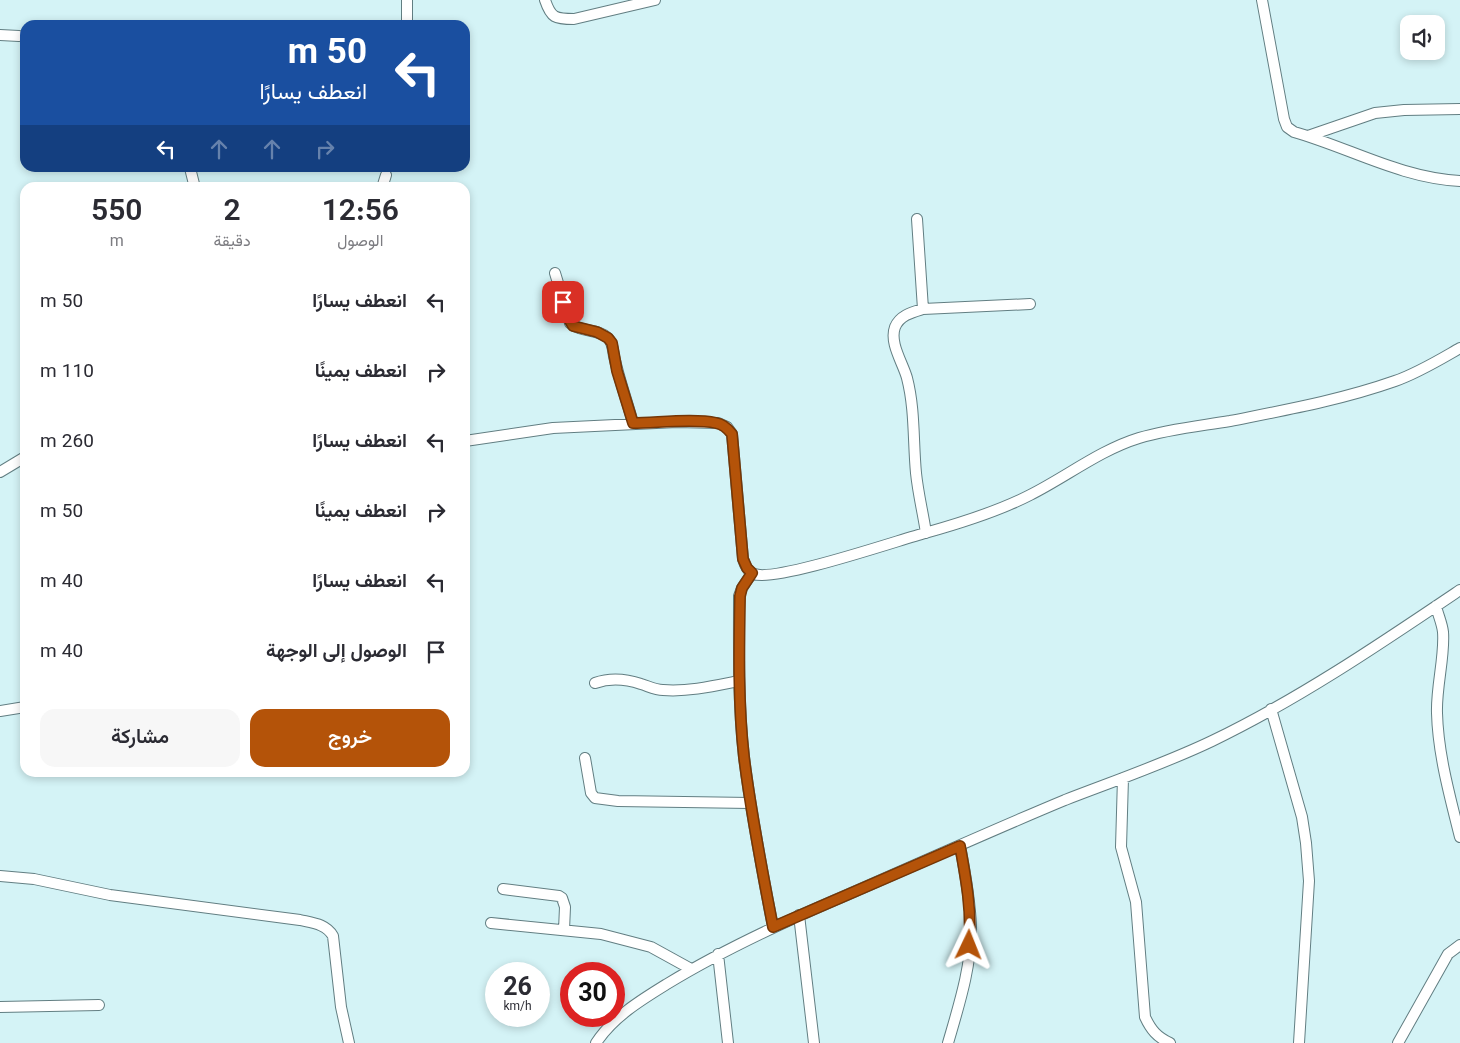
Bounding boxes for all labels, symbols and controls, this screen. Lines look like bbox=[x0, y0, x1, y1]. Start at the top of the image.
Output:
map controls bbox=[1400, 15, 1445, 60]
button: sound bbox=[1400, 15, 1445, 60]
text: 50 m bbox=[288, 27, 367, 82]
icon: left bbox=[385, 40, 450, 105]
text: انعطف يسارًا bbox=[260, 76, 367, 111]
icon: left bbox=[152, 135, 180, 163]
icon: ahead bbox=[205, 135, 233, 163]
icon: ahead bbox=[258, 135, 286, 163]
icon: right bbox=[311, 135, 339, 163]
text: 550 bbox=[91, 189, 143, 236]
text: 2 bbox=[223, 189, 241, 236]
text: 12:56 bbox=[322, 189, 399, 236]
text: m bbox=[110, 230, 124, 255]
text: دقيقة bbox=[214, 230, 251, 255]
text: الوصول bbox=[337, 230, 383, 255]
pin bbox=[542, 281, 584, 323]
text: 50 m bbox=[40, 288, 83, 317]
text: انعطف يسارًا bbox=[312, 288, 407, 317]
icon: left bbox=[422, 288, 450, 316]
icon: arrive bbox=[549, 288, 577, 316]
text: 110 m bbox=[40, 358, 94, 387]
text: انعطف يمينًا bbox=[315, 358, 407, 387]
icon: right bbox=[422, 358, 450, 386]
text: 260 m bbox=[40, 428, 94, 457]
text: انعطف يسارًا bbox=[312, 428, 407, 457]
icon: left bbox=[422, 428, 450, 456]
text: 50 m bbox=[40, 498, 83, 527]
text: انعطف يمينًا bbox=[315, 498, 407, 527]
icon: right bbox=[422, 498, 450, 526]
text: 40 m bbox=[40, 568, 83, 597]
text: انعطف يسارًا bbox=[312, 568, 407, 597]
icon: left bbox=[422, 568, 450, 596]
text: 40 m bbox=[40, 638, 83, 667]
text: الوصول إلى الوجهة bbox=[266, 638, 407, 667]
icon: arrive bbox=[422, 638, 450, 666]
button: مشاركة bbox=[40, 709, 240, 767]
button: خروج bbox=[250, 709, 450, 767]
position arrow bbox=[942, 918, 994, 970]
speed limit sign: 30 bbox=[560, 962, 625, 1027]
text: 26 bbox=[503, 969, 532, 1008]
text: km/h bbox=[503, 998, 532, 1016]

